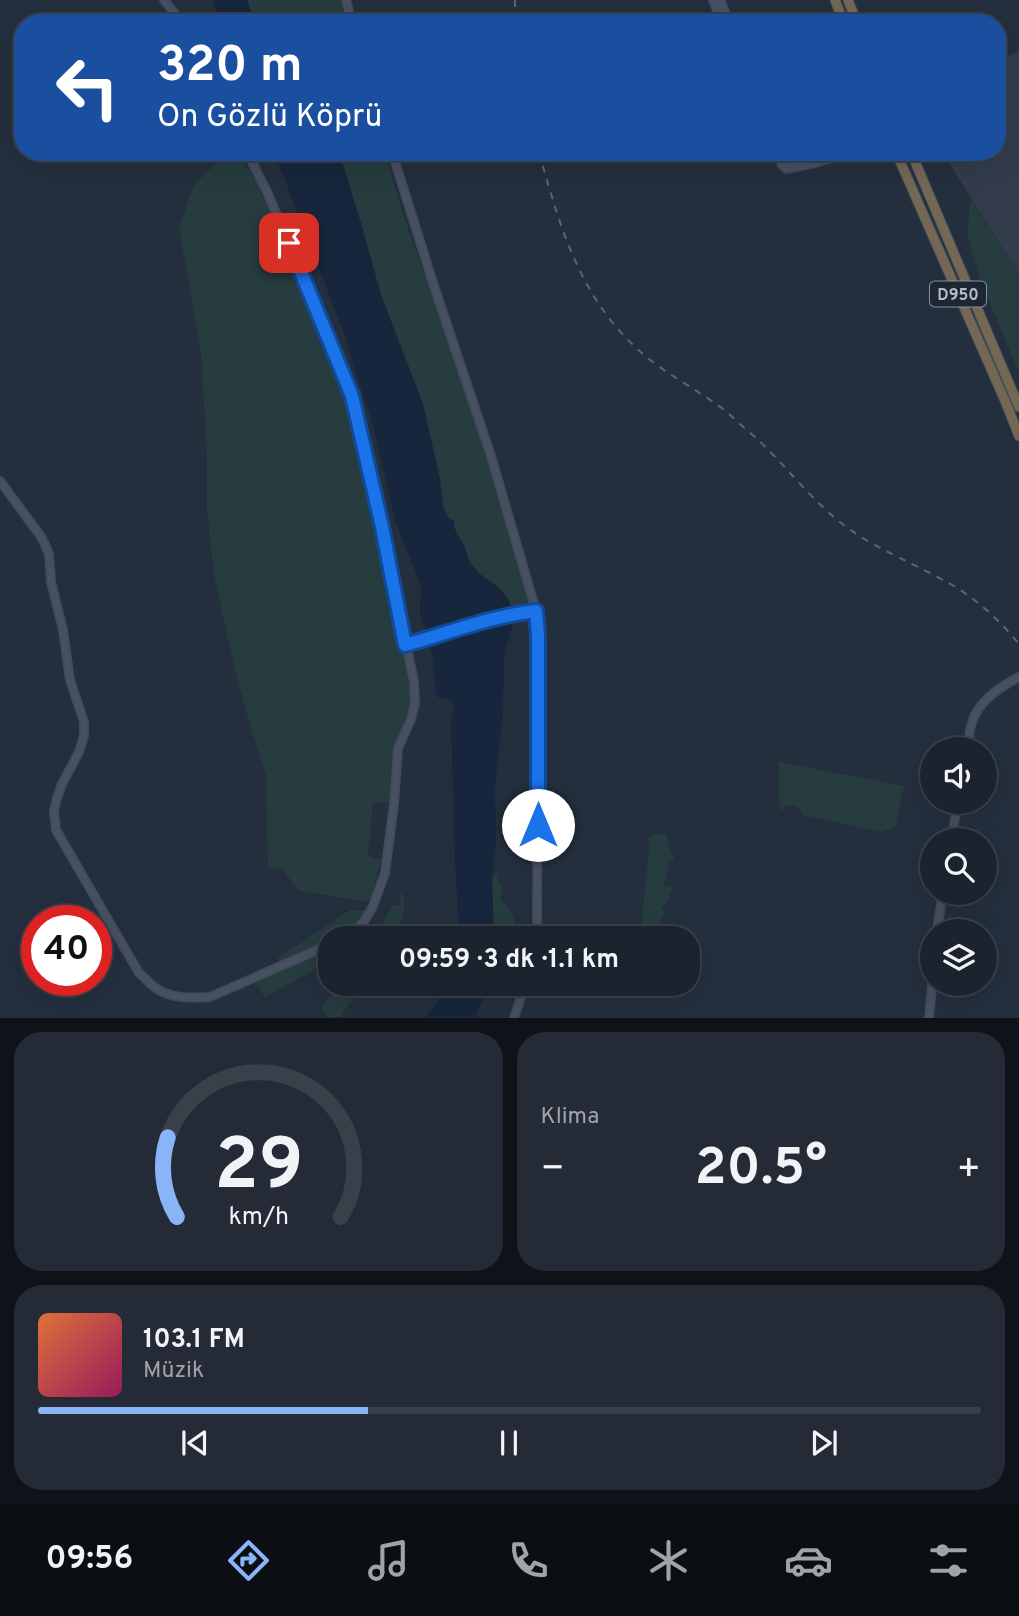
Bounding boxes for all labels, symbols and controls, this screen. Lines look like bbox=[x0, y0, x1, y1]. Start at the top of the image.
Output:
text: 320 m bbox=[157, 37, 303, 99]
icon: left bbox=[42, 42, 133, 133]
text: On Gözlü Köprü bbox=[157, 98, 383, 138]
pin bbox=[259, 213, 319, 273]
icon: arrive bbox=[270, 224, 308, 262]
road number: D950 bbox=[930, 282, 986, 306]
map controls bbox=[920, 737, 997, 996]
button: sound bbox=[920, 737, 997, 814]
position arrow bbox=[501, 788, 575, 862]
button: search bbox=[920, 828, 997, 905]
speed limit sign: 40 bbox=[21, 905, 112, 996]
button: layers bbox=[920, 919, 997, 996]
text: 09:59 · 3 dk · 1.1 km bbox=[399, 944, 619, 977]
text: Klima bbox=[541, 1103, 599, 1132]
text: 29 bbox=[214, 1124, 303, 1216]
text: 20.5° bbox=[695, 1137, 827, 1203]
text: − bbox=[541, 1146, 565, 1195]
text: + bbox=[956, 1146, 981, 1195]
text: km/h bbox=[228, 1202, 289, 1234]
text: 103.1 FM bbox=[143, 1324, 245, 1357]
text: Müzik bbox=[143, 1357, 204, 1386]
icon: previous bbox=[176, 1424, 214, 1462]
icon: pause bbox=[490, 1424, 528, 1462]
icon: next bbox=[805, 1424, 843, 1462]
icon: directions bbox=[224, 1536, 273, 1585]
icon: music bbox=[364, 1536, 413, 1585]
icon: phone bbox=[504, 1536, 553, 1585]
icon: climate bbox=[644, 1536, 693, 1585]
icon: car bbox=[784, 1536, 833, 1585]
icon: filters bbox=[924, 1536, 973, 1585]
text: 09:56 bbox=[46, 1540, 133, 1580]

